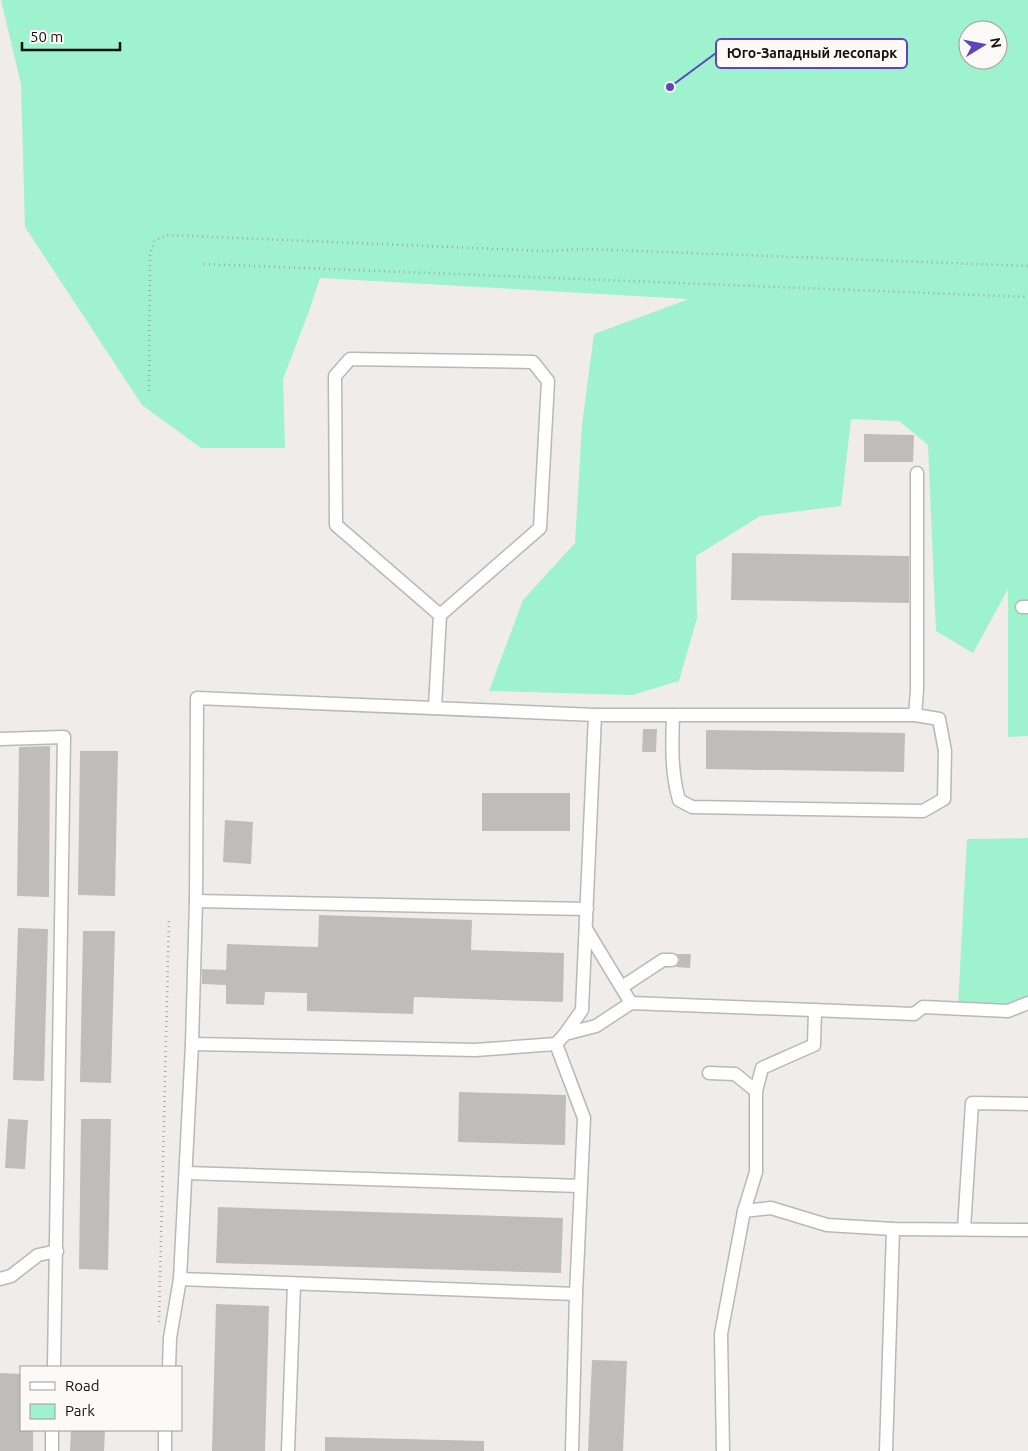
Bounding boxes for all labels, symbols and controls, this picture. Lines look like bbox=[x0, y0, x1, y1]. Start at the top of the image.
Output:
scale bar bbox=[22, 20, 120, 52]
north arrow bbox=[958, 20, 1008, 70]
text: 50 m bbox=[30, 28, 63, 45]
text: N bbox=[987, 36, 1005, 49]
callout: Юго-Западный лесопарк bbox=[716, 39, 907, 68]
text: Юго-Западный лесопарк bbox=[727, 45, 897, 61]
legend bbox=[20, 1366, 182, 1431]
text: Road bbox=[65, 1377, 100, 1394]
text: Park bbox=[65, 1402, 95, 1419]

